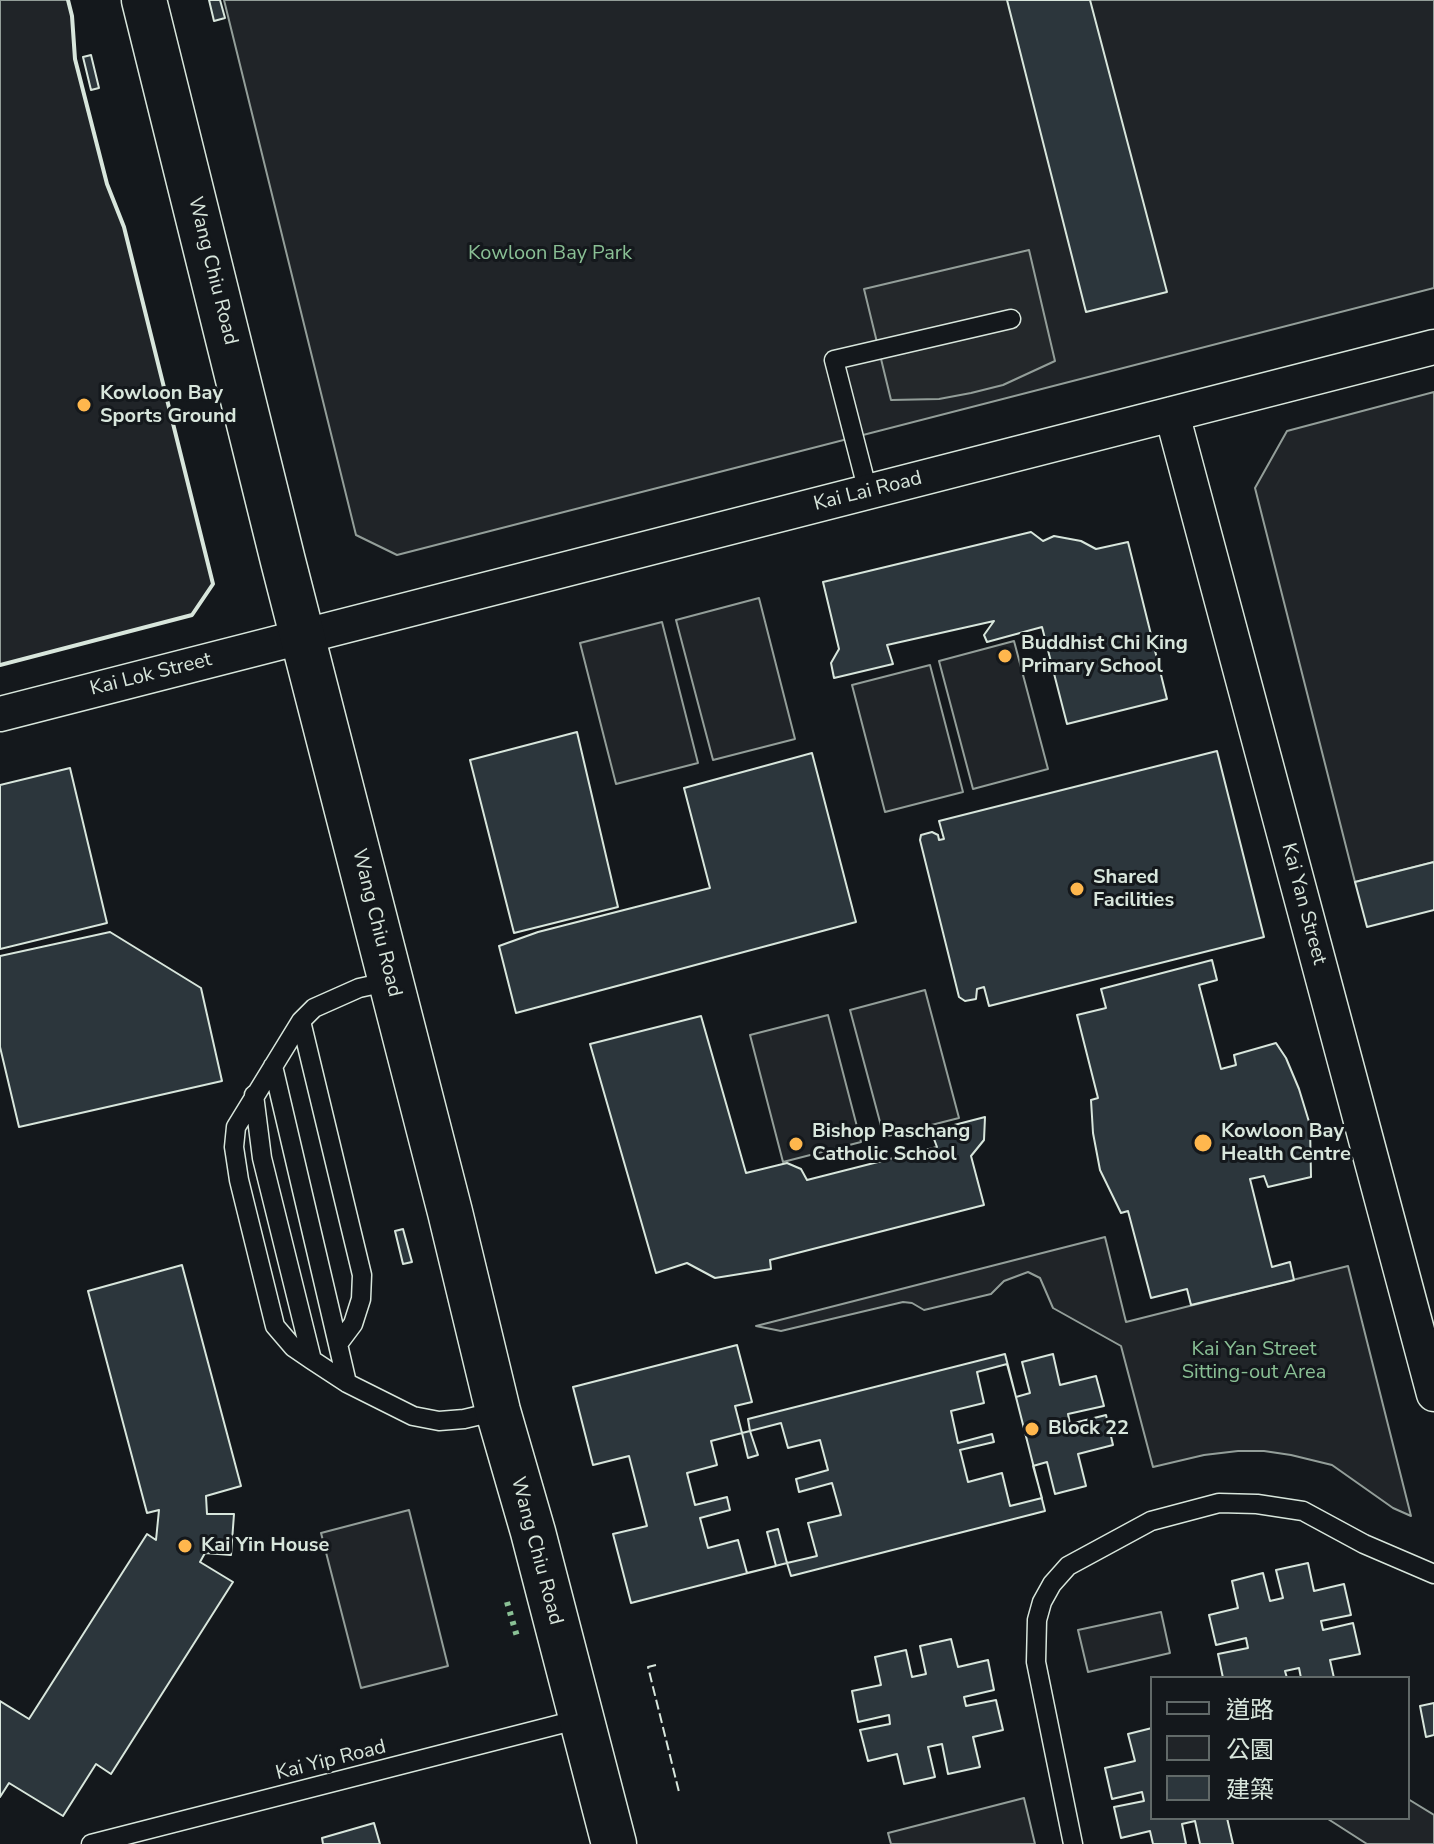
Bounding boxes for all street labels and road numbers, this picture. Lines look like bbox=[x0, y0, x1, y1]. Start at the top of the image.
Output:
street label: Wang Chiu Road bbox=[182, 194, 242, 348]
street label: Kai Lai Road bbox=[811, 467, 925, 517]
street label: Kai Lok Street bbox=[88, 648, 214, 702]
street label: Kai Yan Street bbox=[1275, 841, 1331, 967]
street label: Wang Chiu Road bbox=[346, 846, 406, 1000]
street label: Wang Chiu Road bbox=[505, 1474, 567, 1628]
street label: Kai Yip Road bbox=[273, 1736, 389, 1786]

